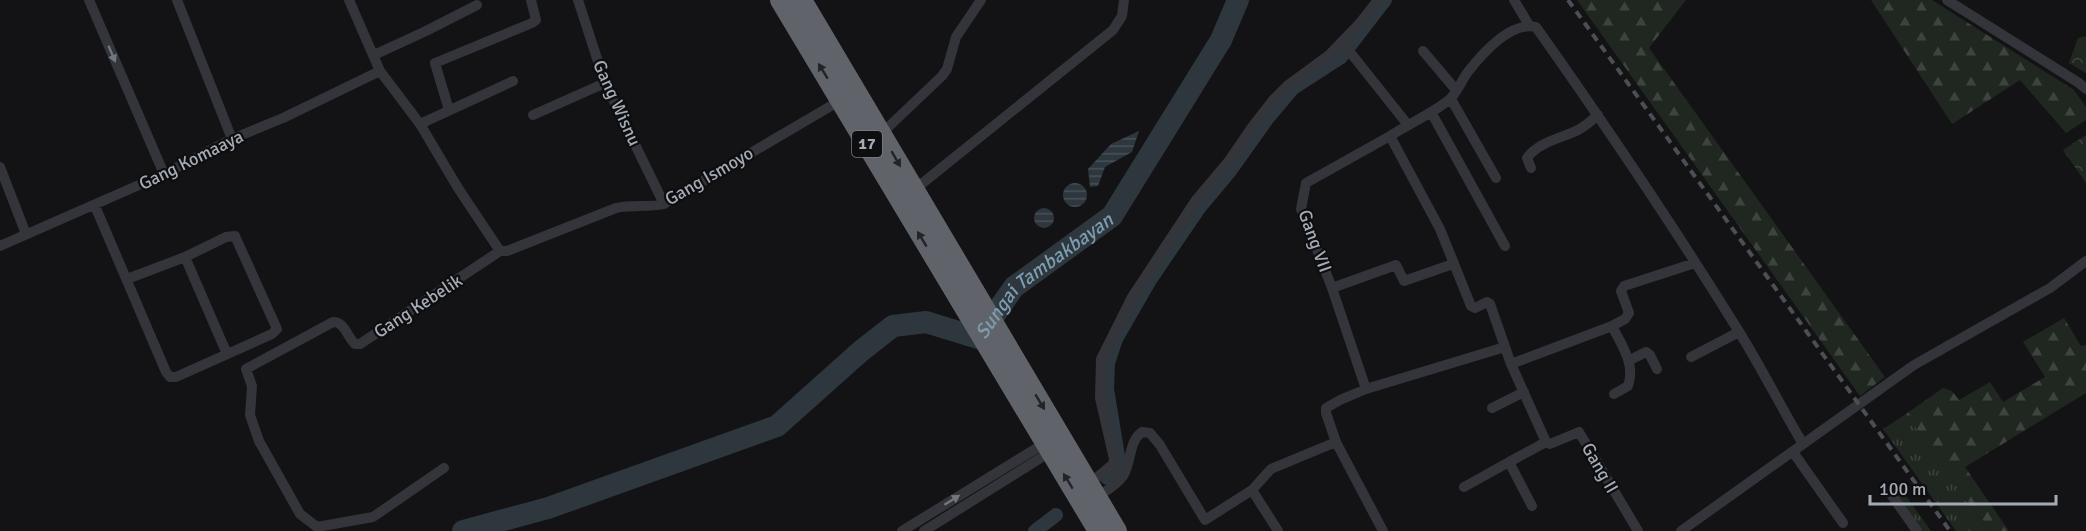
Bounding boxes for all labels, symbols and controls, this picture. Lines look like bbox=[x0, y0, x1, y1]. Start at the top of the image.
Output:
one-way arrow bbox=[107, 45, 117, 63]
street label: Gang Wisnu bbox=[588, 57, 646, 149]
one-way arrow bbox=[818, 63, 829, 79]
street label: Gang Komaaya bbox=[135, 125, 247, 195]
road number: 17 bbox=[852, 131, 882, 157]
street label: Gang Ismoyo bbox=[661, 142, 757, 210]
one-way arrow bbox=[891, 151, 901, 168]
water label: Sungai Tambakbayan bbox=[969, 206, 1119, 343]
street label: Gang VII bbox=[1294, 207, 1336, 275]
one-way arrow bbox=[917, 231, 928, 247]
street label: Gang Kebelik bbox=[370, 269, 466, 343]
one-way arrow bbox=[1035, 394, 1045, 411]
street label: Gang II bbox=[1577, 439, 1623, 497]
scale bar bbox=[1870, 468, 2056, 506]
one-way arrow bbox=[1062, 473, 1073, 489]
text: 100 m bbox=[1879, 478, 1926, 500]
one-way arrow bbox=[944, 495, 960, 506]

